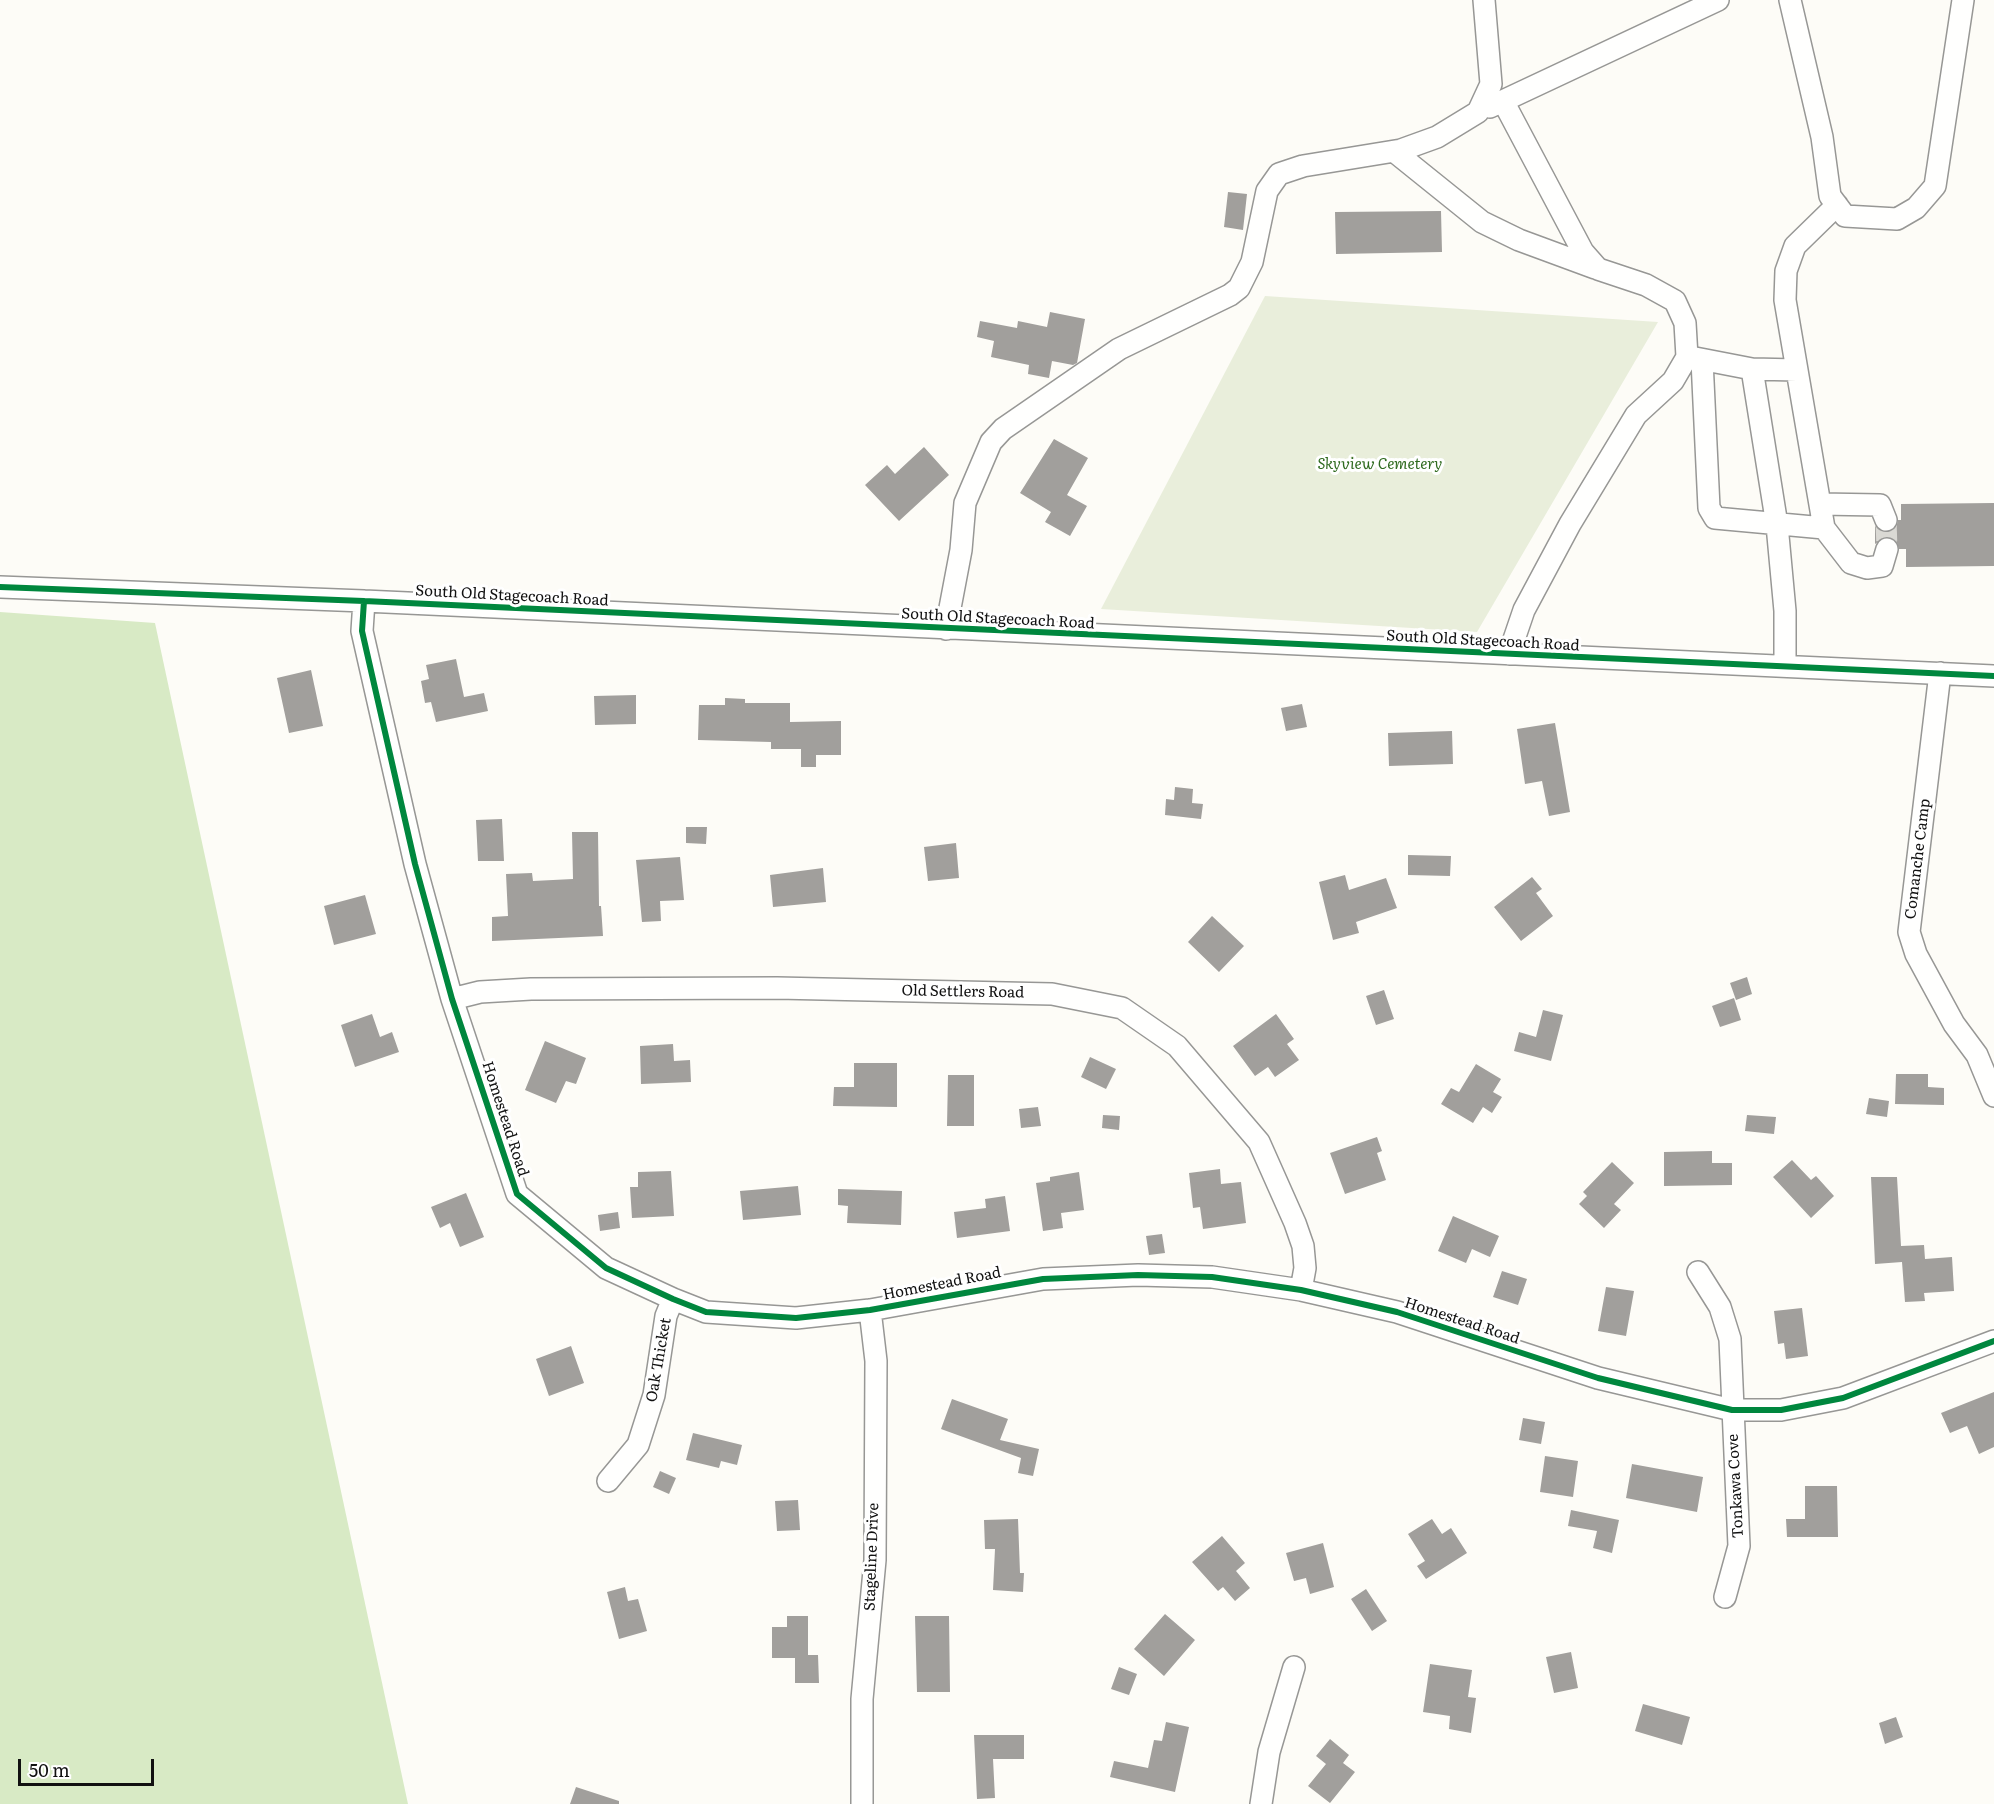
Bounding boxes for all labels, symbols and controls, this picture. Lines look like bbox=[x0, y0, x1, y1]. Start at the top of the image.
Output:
park label: Skyview Cemetery bbox=[1318, 456, 1442, 474]
street label: South Old Stagecoach Road bbox=[415, 582, 609, 610]
street label: South Old Stagecoach Road bbox=[901, 605, 1095, 633]
street label: South Old Stagecoach Road bbox=[1386, 627, 1580, 655]
street label: Comanche Camp bbox=[1902, 798, 1934, 920]
street label: Old Settlers Road bbox=[901, 982, 1025, 1002]
street label: Homestead Road bbox=[478, 1059, 532, 1179]
street label: Homestead Road bbox=[881, 1264, 1003, 1304]
street label: Homestead Road bbox=[1402, 1294, 1522, 1348]
street label: Oak Thicket bbox=[643, 1317, 675, 1403]
street label: Tonkawa Cove bbox=[1724, 1433, 1748, 1539]
street label: Stageline Drive bbox=[861, 1502, 883, 1612]
scale bar bbox=[21, 1747, 158, 1785]
text: 50 m bbox=[29, 1756, 70, 1783]

